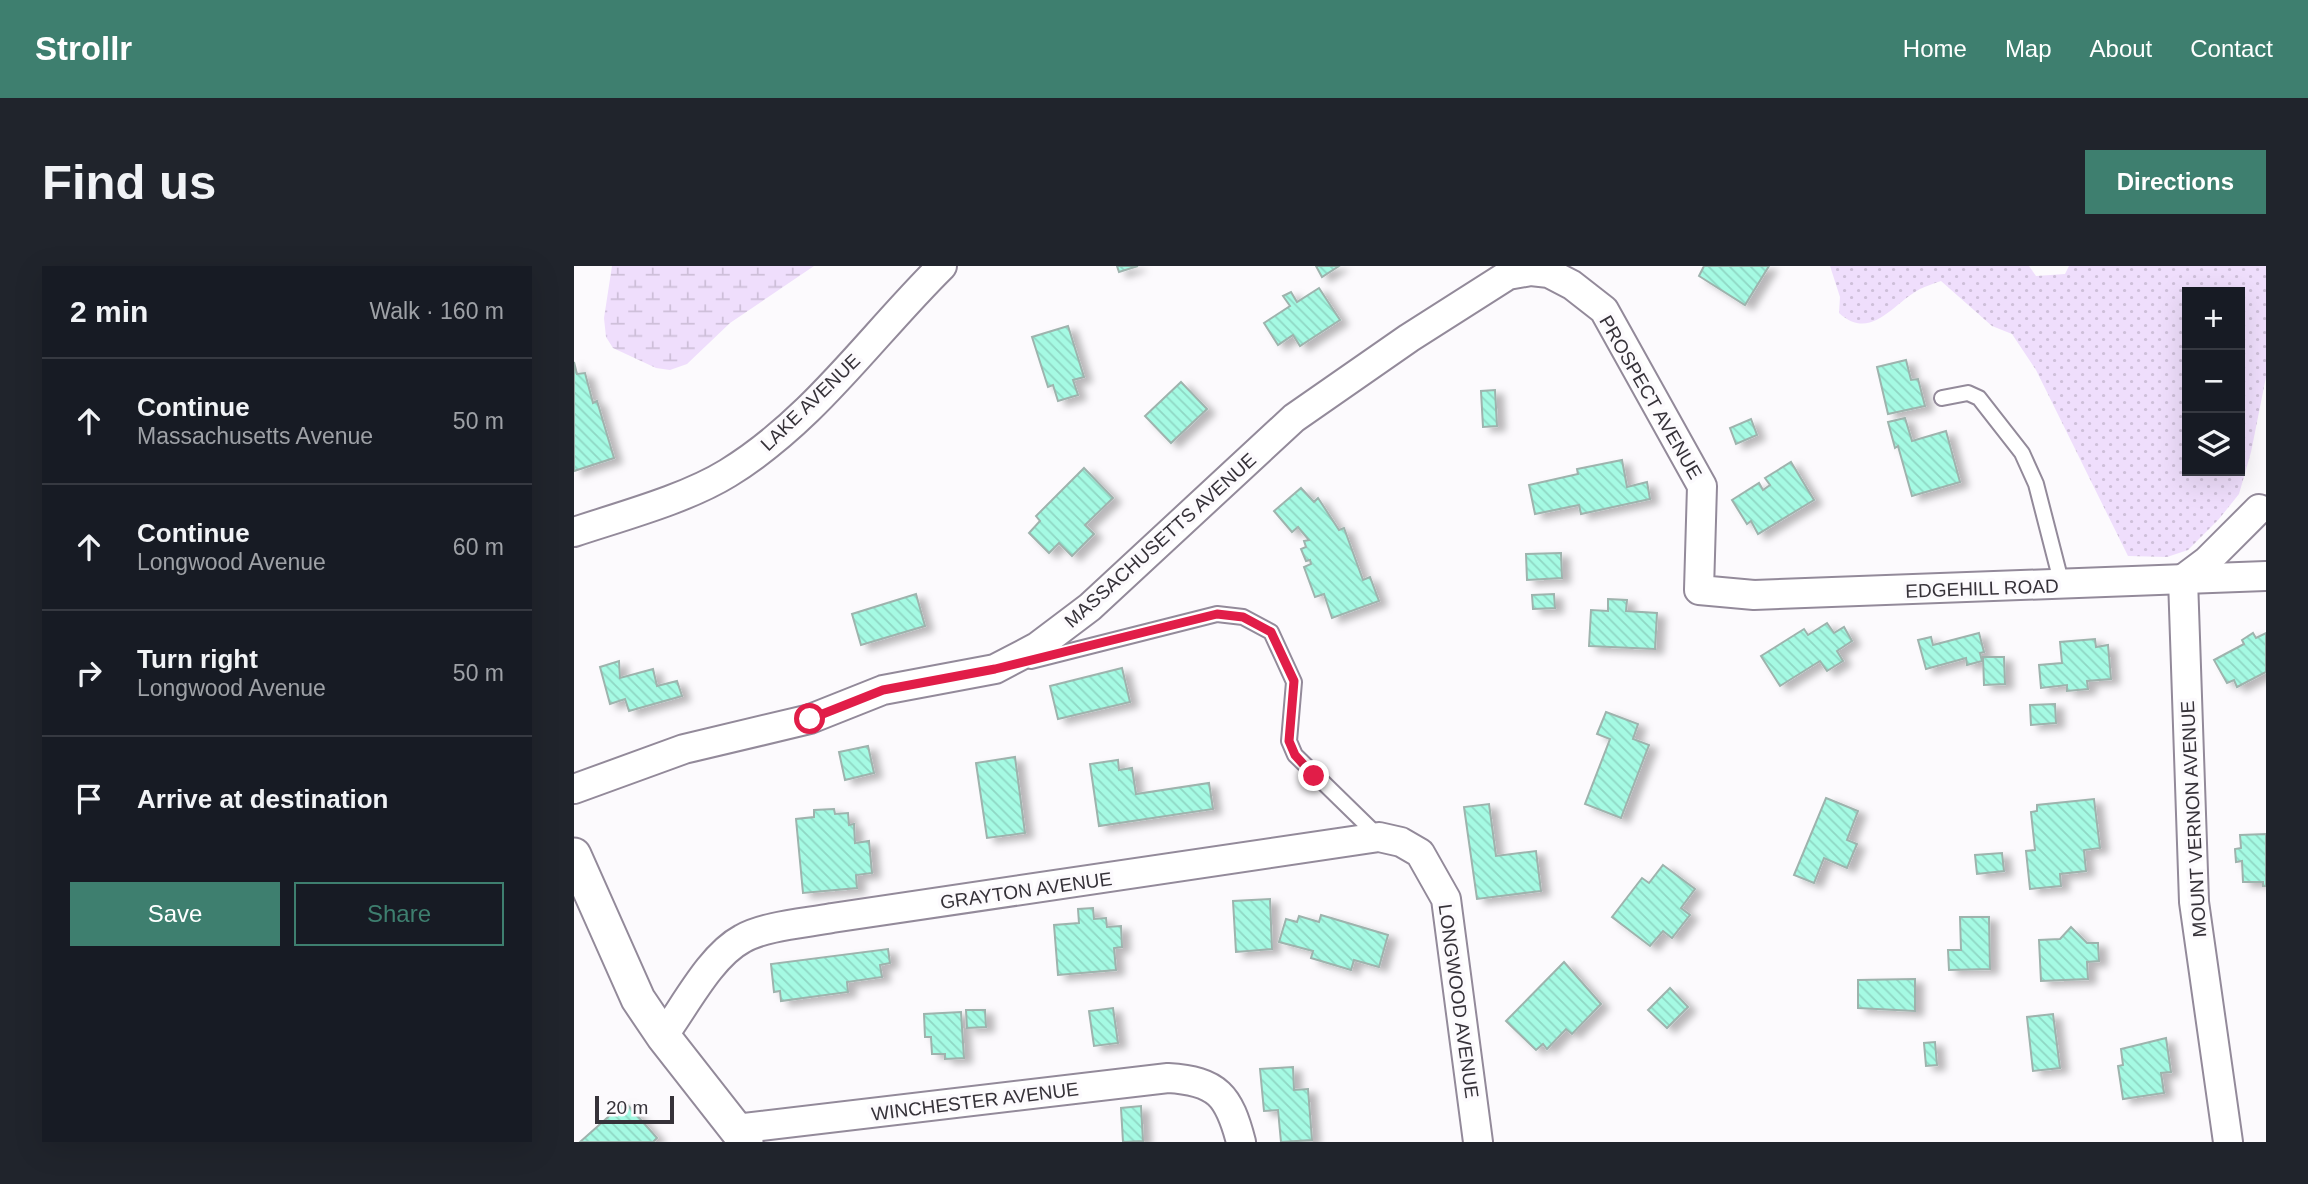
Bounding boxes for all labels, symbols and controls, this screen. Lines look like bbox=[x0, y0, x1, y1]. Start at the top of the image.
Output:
text: Strollr bbox=[35, 30, 132, 67]
text: Home bbox=[1903, 35, 1967, 62]
text: Map bbox=[2005, 35, 2052, 62]
text: About bbox=[2090, 35, 2152, 62]
text: Contact bbox=[2190, 35, 2273, 62]
button: Directions bbox=[2085, 150, 2266, 214]
text: Find us bbox=[42, 155, 216, 209]
map controls bbox=[2182, 287, 2245, 476]
button: + bbox=[2182, 287, 2245, 350]
text: 2 min bbox=[70, 295, 148, 328]
text: Walk · 160 m bbox=[369, 298, 504, 324]
street label: PROSPECT AVENUE bbox=[1595, 312, 1706, 483]
street label: LAKE AVENUE bbox=[756, 350, 864, 455]
button: − bbox=[2182, 350, 2245, 413]
text: Continue bbox=[137, 392, 250, 422]
icon: ahead bbox=[70, 402, 108, 440]
text: 50 m bbox=[453, 408, 504, 434]
button: layers bbox=[2182, 413, 2245, 476]
text: Massachusetts Avenue bbox=[137, 423, 373, 449]
street label: MASSACHUSETTS AVENUE bbox=[1060, 449, 1260, 632]
text: Continue bbox=[137, 518, 250, 548]
icon: ahead bbox=[70, 528, 108, 566]
text: 60 m bbox=[453, 534, 504, 560]
text: Longwood Avenue bbox=[137, 549, 326, 575]
street label: EDGEHILL ROAD bbox=[1905, 575, 2059, 602]
text: Turn right bbox=[137, 644, 258, 674]
icon: right bbox=[70, 654, 108, 692]
text: 50 m bbox=[453, 660, 504, 686]
text: Longwood Avenue bbox=[137, 675, 326, 701]
street label: MOUNT VERNON AVENUE bbox=[2177, 700, 2210, 938]
route start bbox=[794, 703, 825, 734]
route end bbox=[1298, 760, 1329, 791]
icon: arrive bbox=[70, 780, 108, 818]
text: Arrive at destination bbox=[137, 784, 388, 814]
street label: GRAYTON AVENUE bbox=[939, 868, 1113, 913]
button: Save bbox=[70, 882, 280, 946]
button: Share bbox=[294, 882, 504, 946]
street label: LONGWOOD AVENUE bbox=[1434, 903, 1483, 1100]
street label: WINCHESTER AVENUE bbox=[870, 1078, 1080, 1125]
scale bar bbox=[595, 1093, 674, 1125]
text: 20 m bbox=[606, 1097, 648, 1118]

